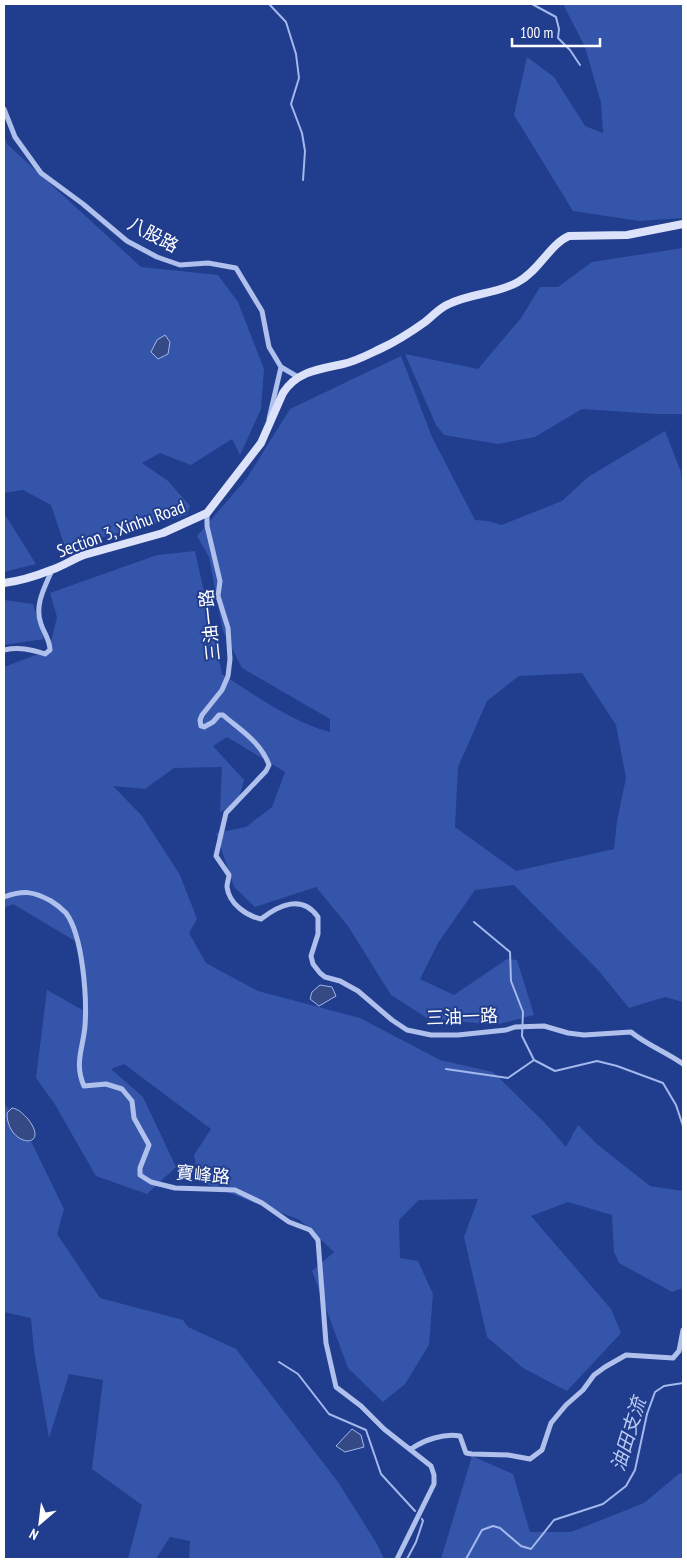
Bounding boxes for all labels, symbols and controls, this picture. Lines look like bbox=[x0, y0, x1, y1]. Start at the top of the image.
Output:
scale bar bbox=[512, 15, 600, 47]
text: 100 m bbox=[520, 23, 553, 42]
street label: 八股路 bbox=[124, 212, 182, 257]
street label: Section 3, Xinhu Road bbox=[54, 495, 188, 562]
street label: 三油一路 bbox=[194, 588, 225, 662]
street label: 三油一路 bbox=[426, 1004, 498, 1029]
street label: 寶峰路 bbox=[175, 1161, 231, 1188]
water label: 油田支流 bbox=[605, 1391, 651, 1474]
north arrow bbox=[15, 1498, 65, 1548]
text: N bbox=[26, 1525, 41, 1544]

